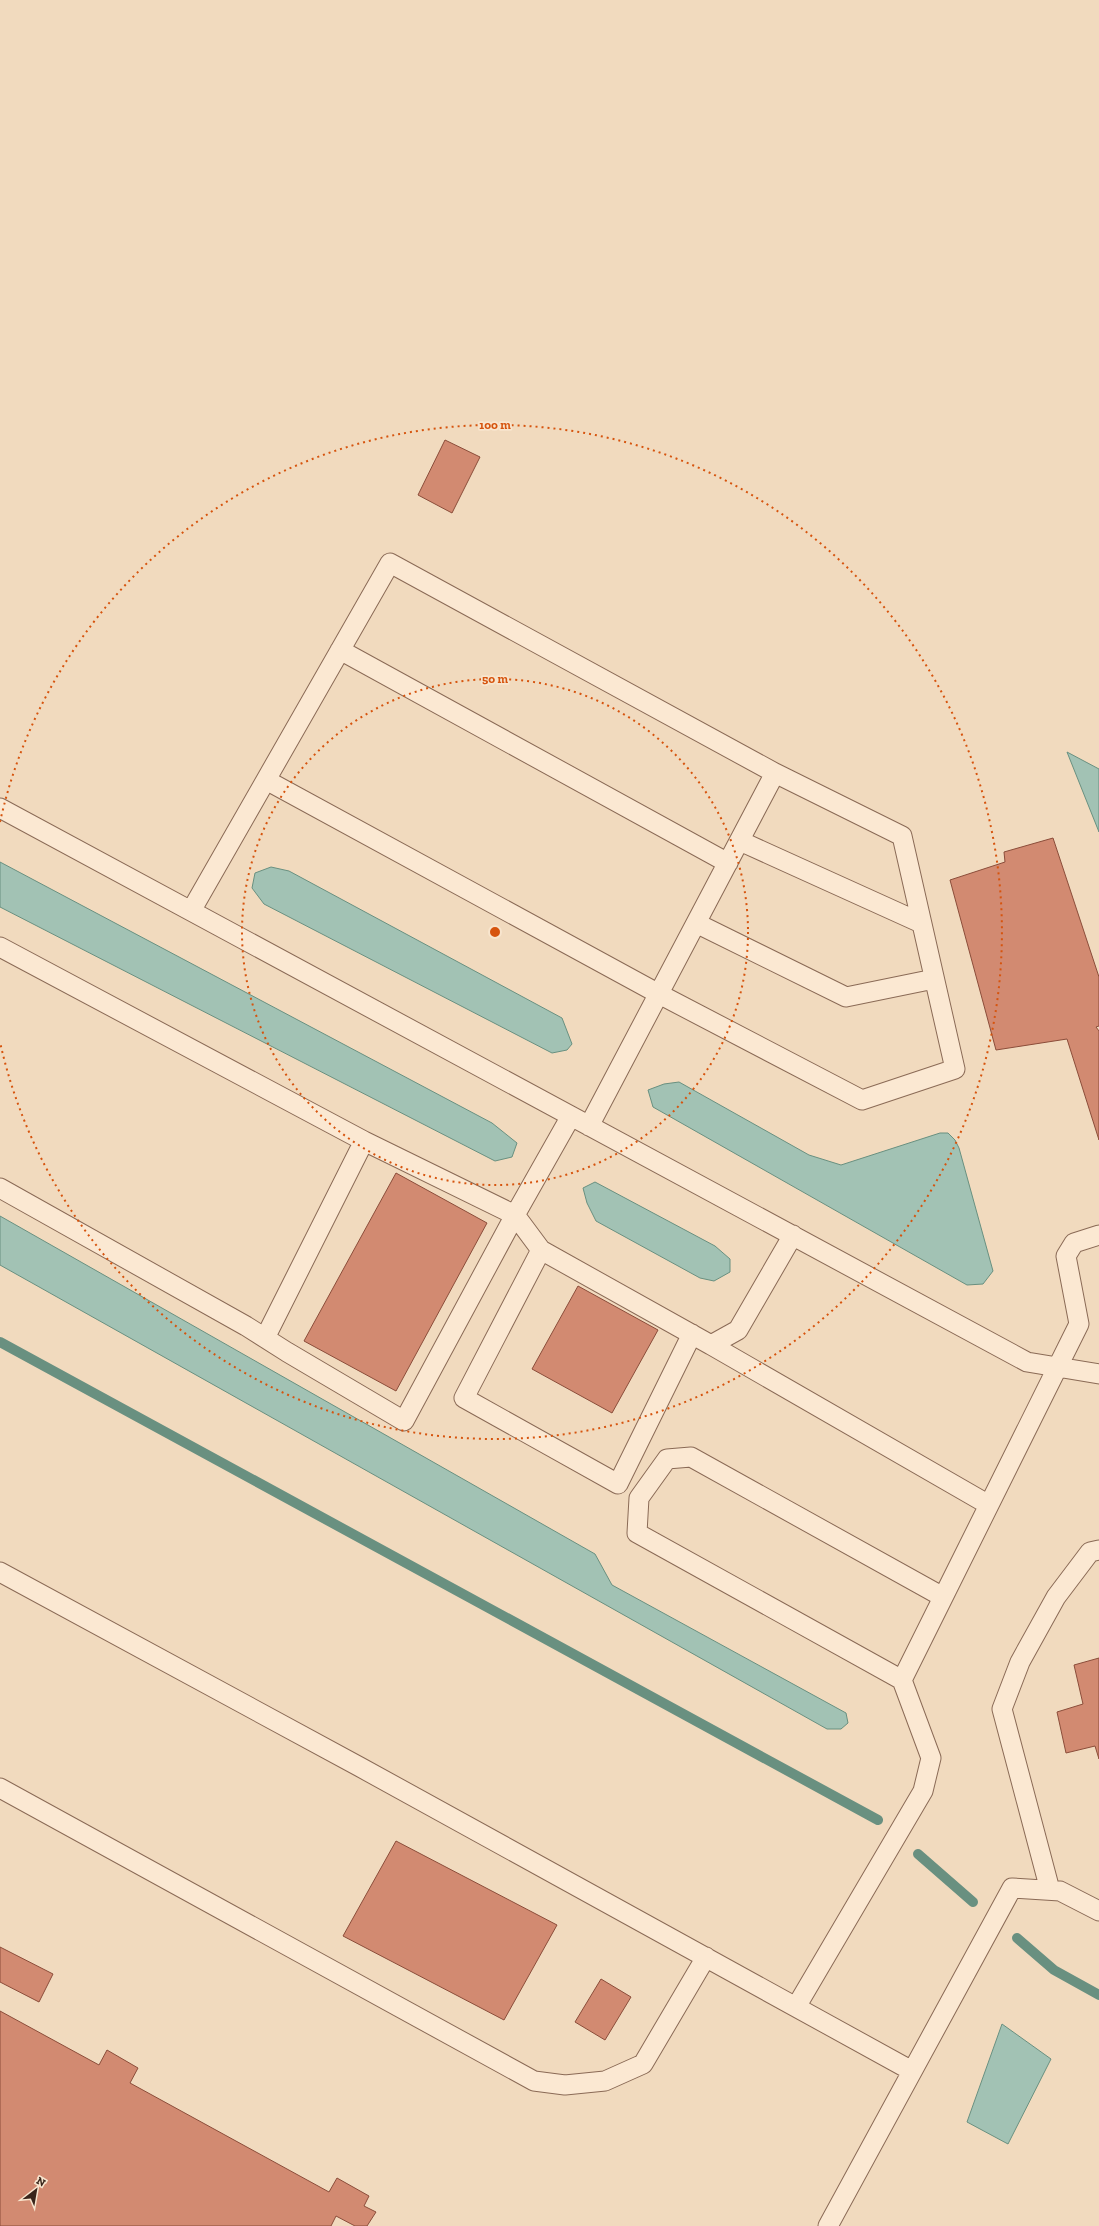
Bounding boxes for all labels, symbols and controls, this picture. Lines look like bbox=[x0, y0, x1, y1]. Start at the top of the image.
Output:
text: 100 m bbox=[479, 418, 511, 432]
text: 50 m bbox=[482, 672, 508, 686]
centre of rings bbox=[488, 925, 502, 939]
north arrow bbox=[16, 2170, 56, 2210]
text: N bbox=[34, 2174, 48, 2190]

